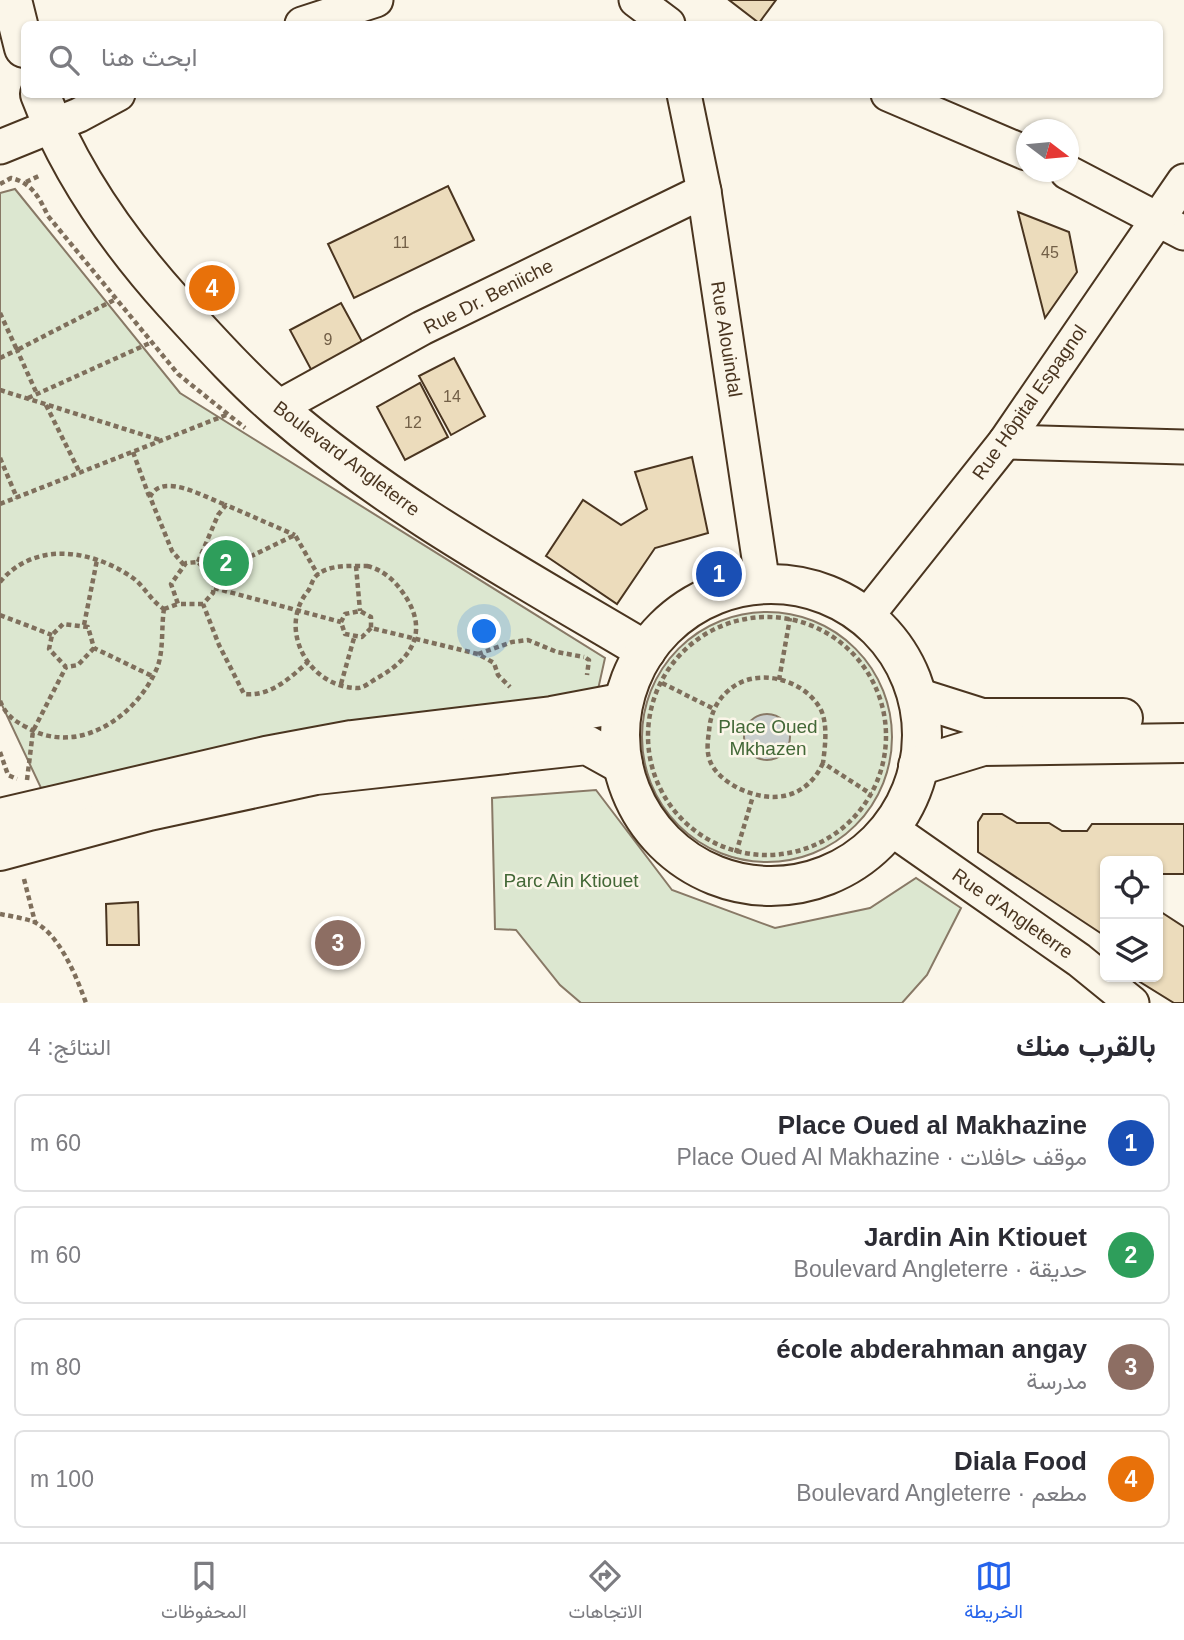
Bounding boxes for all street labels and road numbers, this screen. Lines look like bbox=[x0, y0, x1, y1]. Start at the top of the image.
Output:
street label: Rue Dr. Beniiche bbox=[420, 255, 557, 338]
street label: Rue Alouindal bbox=[707, 280, 746, 399]
street label: Rue Hôpital Espagnol bbox=[968, 321, 1091, 484]
street label: Boulevard Angleterre bbox=[270, 397, 424, 520]
street label: Rue d'Angleterre bbox=[949, 864, 1077, 963]

